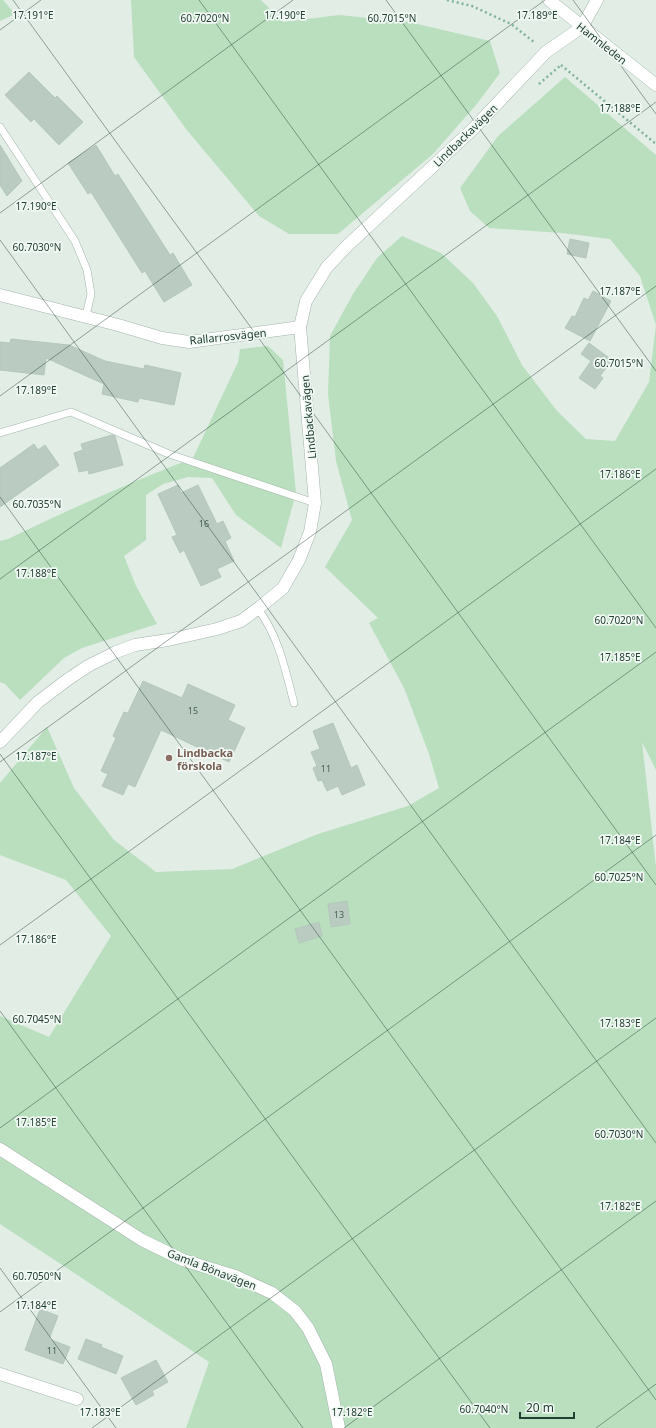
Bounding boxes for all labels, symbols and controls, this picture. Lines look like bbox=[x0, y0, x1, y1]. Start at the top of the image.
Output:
text: 17.191°E bbox=[12, 8, 54, 22]
text: 17.190°E bbox=[264, 8, 306, 22]
text: 17.189°E bbox=[516, 8, 558, 22]
text: 60.7020°N bbox=[181, 11, 229, 25]
text: 60.7015°N bbox=[368, 11, 416, 25]
street label: Hamnleden bbox=[574, 19, 630, 67]
street label: Lindbackavägen bbox=[430, 100, 500, 170]
text: 17.188°E bbox=[599, 101, 641, 115]
text: 17.190°E bbox=[15, 199, 57, 213]
text: 60.7030°N bbox=[13, 240, 61, 254]
text: 17.187°E bbox=[599, 284, 641, 298]
street label: Rallarrosvägen bbox=[189, 325, 267, 347]
text: 60.7015°N bbox=[595, 356, 643, 370]
street label: Lindbackavägen bbox=[297, 375, 319, 459]
text: 17.189°E bbox=[15, 383, 57, 397]
text: 17.186°E bbox=[599, 467, 641, 481]
text: 60.7035°N bbox=[13, 497, 61, 511]
house number: 16 bbox=[199, 517, 209, 530]
text: 17.188°E bbox=[15, 566, 57, 580]
text: 60.7020°N bbox=[595, 613, 643, 627]
text: 17.185°E bbox=[599, 650, 641, 664]
house number: 15 bbox=[188, 704, 198, 717]
place label: Lindbacka förskola bbox=[177, 745, 233, 773]
text: 17.187°E bbox=[15, 749, 57, 763]
marker: Lindbacka förskola bbox=[164, 753, 174, 763]
house number: 11 bbox=[321, 762, 331, 775]
text: 17.184°E bbox=[599, 833, 641, 847]
text: 60.7025°N bbox=[595, 870, 643, 884]
house number: 13 bbox=[334, 908, 344, 921]
text: 17.186°E bbox=[15, 932, 57, 946]
text: 60.7045°N bbox=[13, 1012, 61, 1026]
text: 17.183°E bbox=[599, 1016, 641, 1030]
text: 17.185°E bbox=[15, 1115, 57, 1129]
text: 60.7030°N bbox=[595, 1127, 643, 1141]
text: 17.182°E bbox=[599, 1199, 641, 1213]
street label: Gamla Bönavägen bbox=[165, 1245, 259, 1293]
text: 60.7050°N bbox=[13, 1269, 61, 1283]
text: 17.184°E bbox=[15, 1298, 57, 1312]
house number: 11 bbox=[47, 1344, 57, 1357]
scale bar bbox=[520, 1394, 574, 1420]
text: 20 m bbox=[526, 1399, 554, 1416]
text: 60.7040°N bbox=[460, 1402, 508, 1416]
text: 17.183°E bbox=[79, 1405, 121, 1419]
text: 17.182°E bbox=[331, 1405, 373, 1419]

